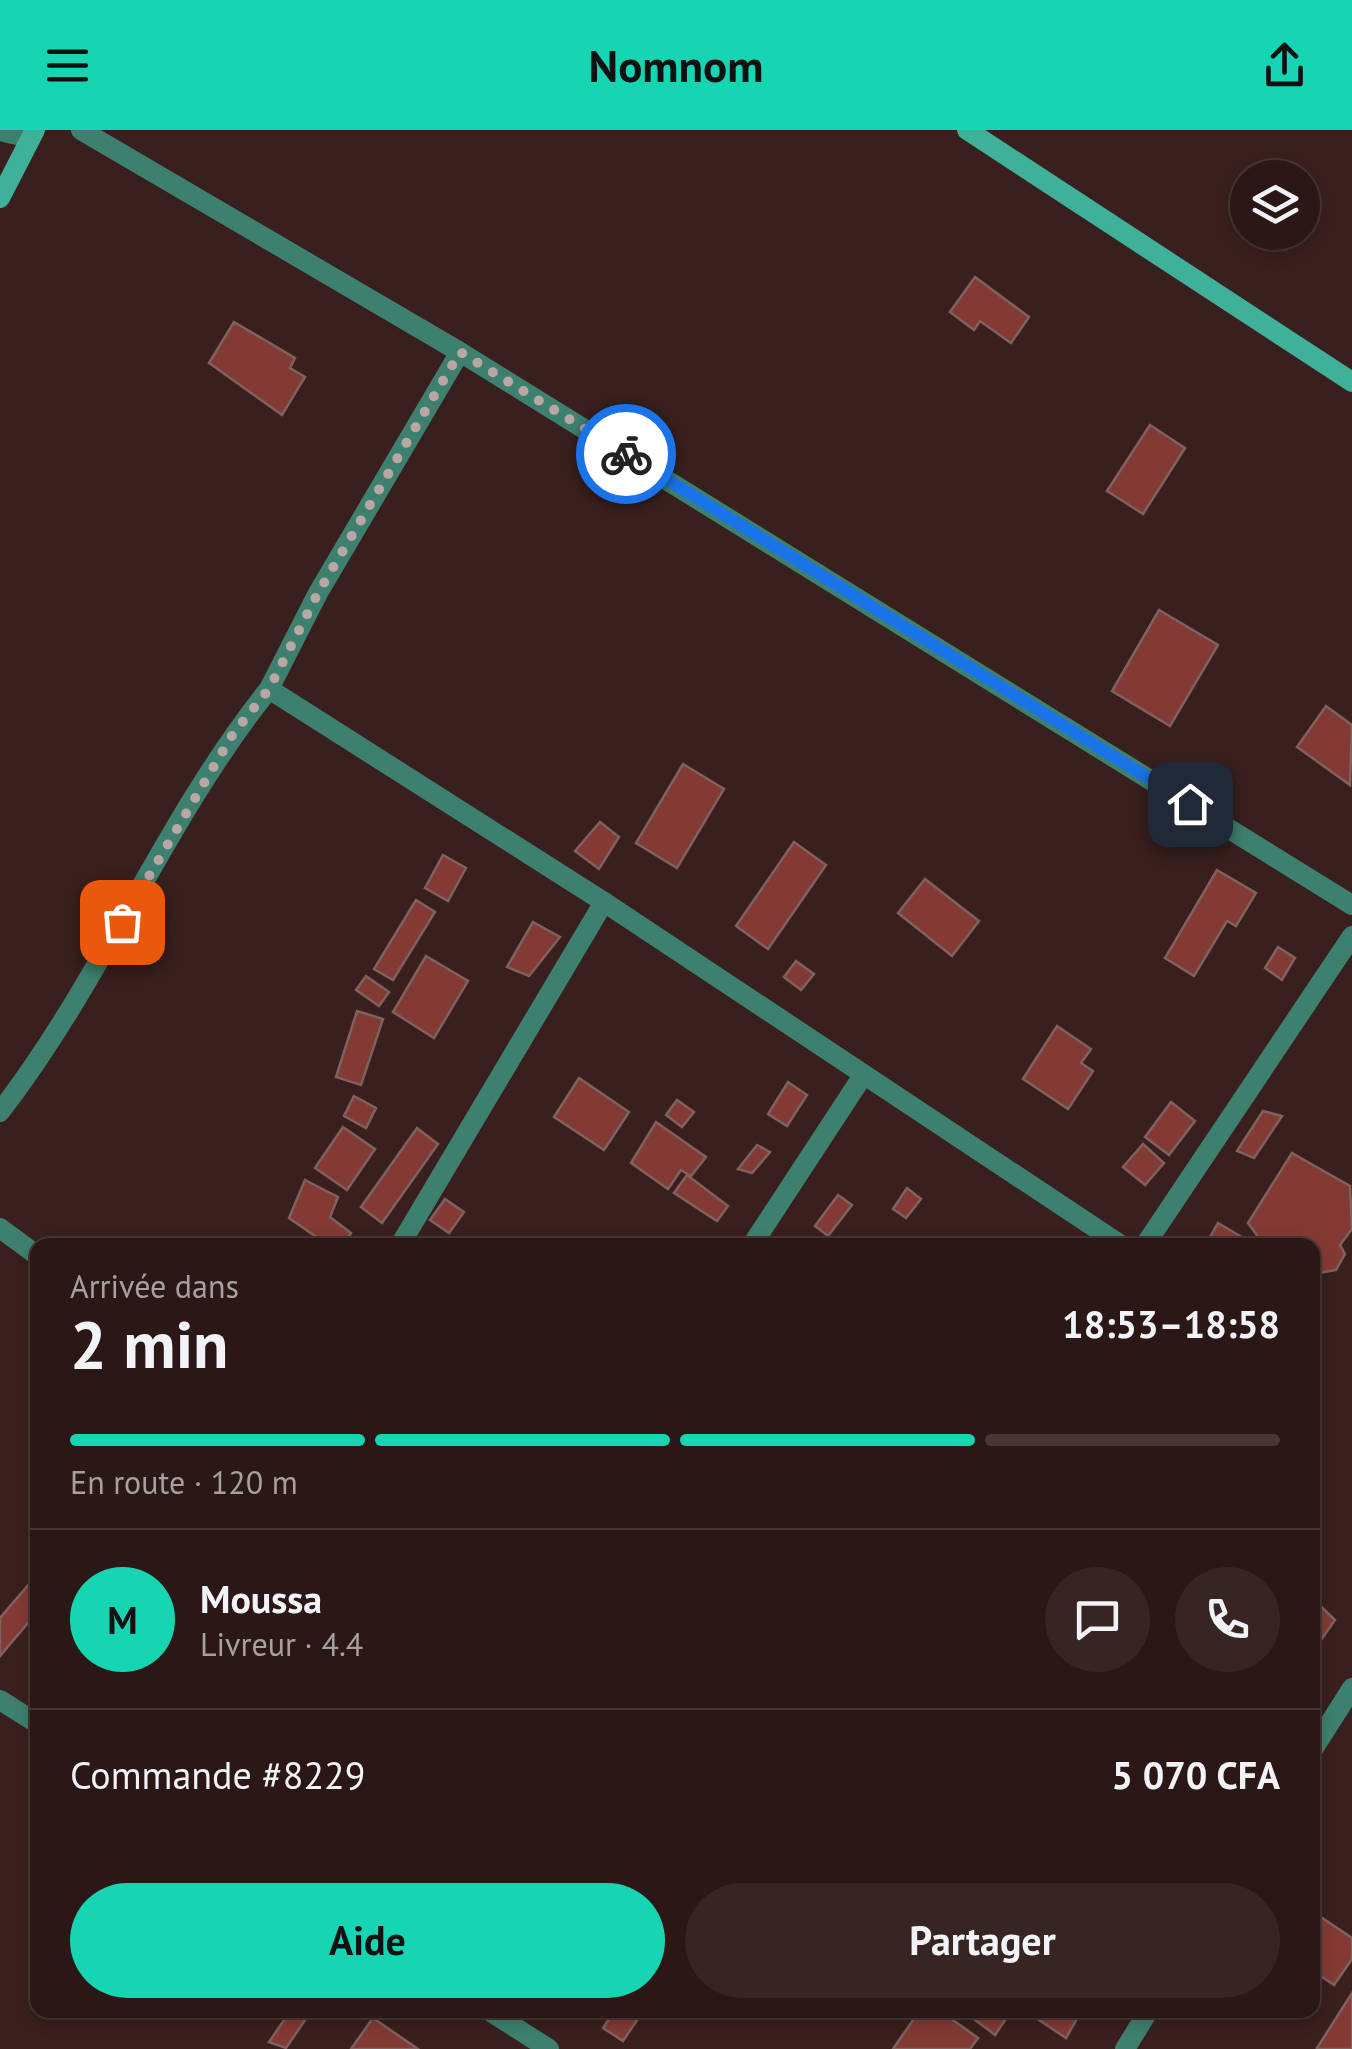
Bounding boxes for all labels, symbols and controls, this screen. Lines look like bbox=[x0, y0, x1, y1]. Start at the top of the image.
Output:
text: Nomnom bbox=[589, 36, 763, 94]
icon: menu bbox=[40, 38, 95, 93]
icon: share bbox=[1257, 38, 1312, 93]
map controls bbox=[1230, 160, 1320, 250]
button: layers bbox=[1230, 160, 1320, 250]
courier bbox=[576, 404, 676, 504]
icon: bike bbox=[599, 427, 654, 482]
pin bbox=[1148, 762, 1233, 847]
icon: home bbox=[1163, 777, 1218, 832]
pin bbox=[80, 880, 165, 965]
icon: bag bbox=[95, 895, 150, 950]
text: Arrivée dans bbox=[70, 1265, 239, 1307]
text: 18:53–18:58 bbox=[1062, 1299, 1280, 1348]
text: 2 min bbox=[70, 1302, 229, 1386]
text: En route · 120 m bbox=[70, 1461, 298, 1503]
button: chat bbox=[1045, 1567, 1150, 1672]
button: phone bbox=[1175, 1567, 1280, 1672]
text: Moussa bbox=[200, 1574, 322, 1623]
text: M bbox=[107, 1595, 138, 1644]
text: Livreur · 4.4 bbox=[200, 1623, 363, 1665]
text: Commande #8229 bbox=[70, 1750, 366, 1799]
text: 5 070 CFA bbox=[1112, 1750, 1280, 1799]
button: Aide bbox=[70, 1883, 665, 1998]
button: Partager bbox=[685, 1883, 1280, 1998]

